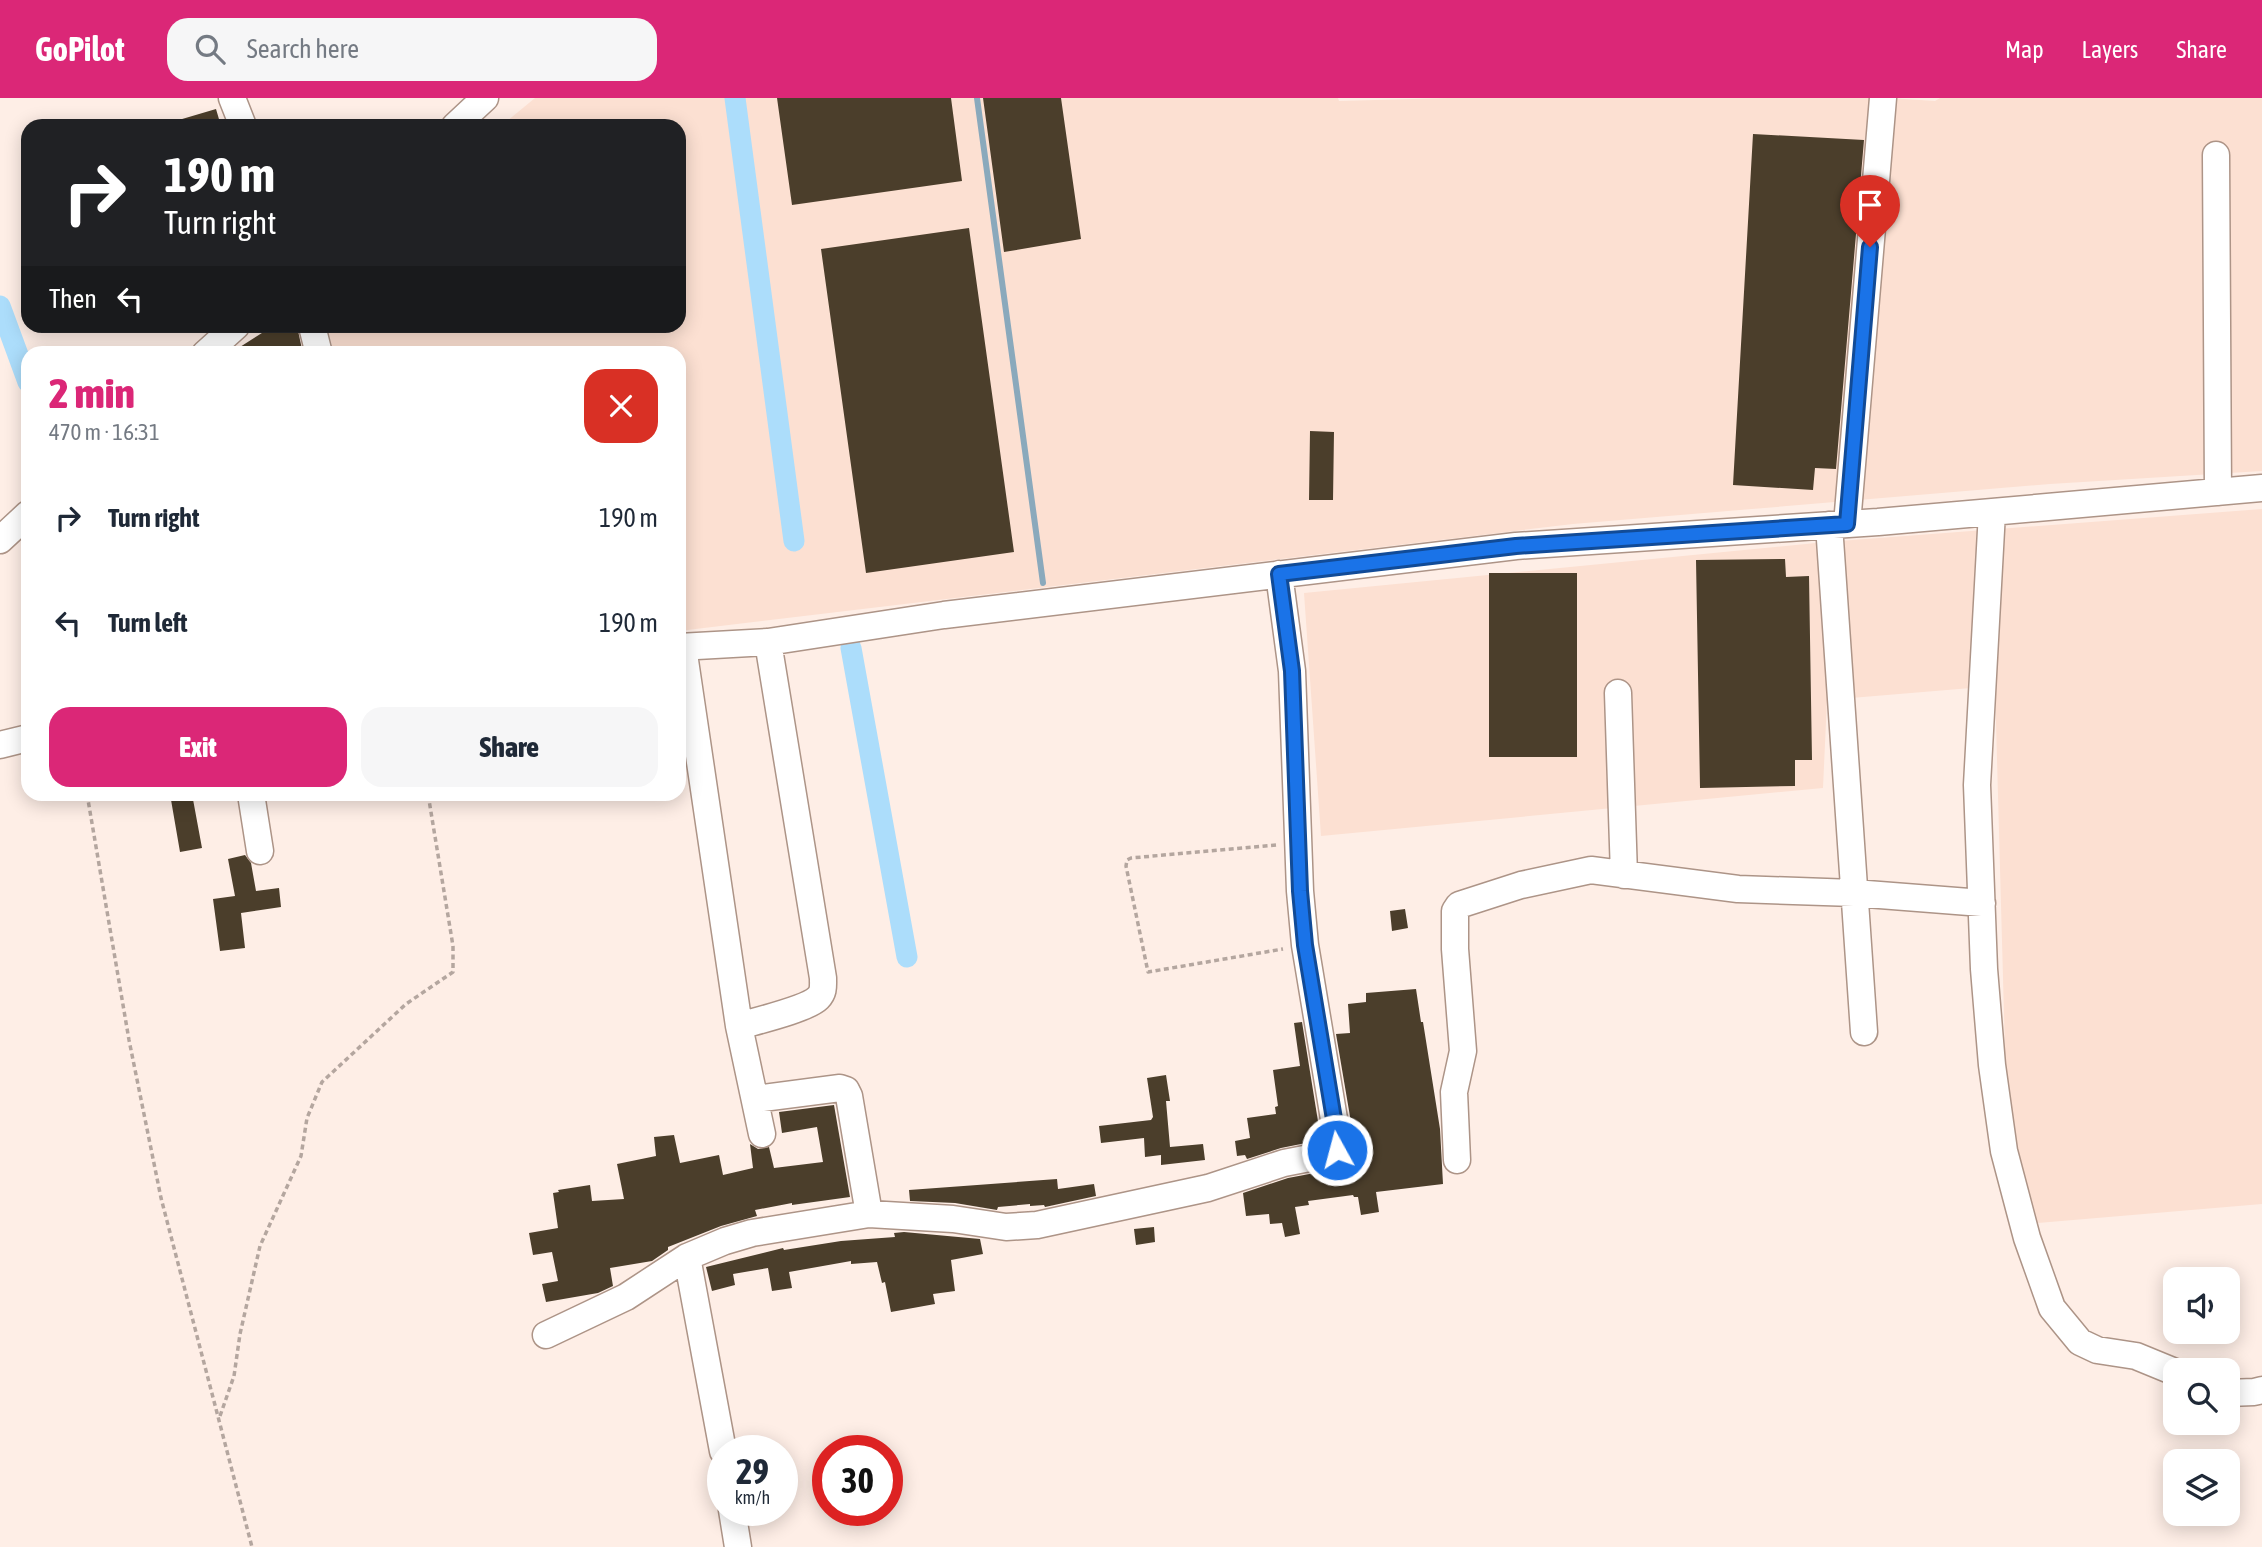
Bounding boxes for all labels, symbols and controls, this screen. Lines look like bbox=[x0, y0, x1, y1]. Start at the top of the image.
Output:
search box bbox=[167, 18, 657, 81]
text: GoPilot bbox=[35, 30, 125, 68]
icon: search bbox=[191, 30, 229, 68]
text: Search here bbox=[247, 34, 359, 64]
text: Map bbox=[2005, 36, 2044, 63]
text: Layers bbox=[2082, 36, 2138, 63]
text: Share bbox=[2176, 36, 2227, 63]
text: 190 m bbox=[164, 146, 275, 202]
icon: right bbox=[49, 147, 140, 238]
pin bbox=[1840, 175, 1900, 247]
icon: arrive bbox=[1851, 186, 1889, 224]
text: Turn right bbox=[164, 204, 277, 241]
icon: left bbox=[111, 280, 149, 318]
text: Then bbox=[49, 284, 97, 314]
text: 2 min bbox=[49, 369, 135, 417]
button: close bbox=[584, 369, 658, 443]
text: 470 m · 16:31 bbox=[49, 419, 160, 445]
icon: right bbox=[49, 499, 87, 537]
text: Turn right bbox=[108, 503, 199, 533]
text: 190 m bbox=[599, 503, 658, 533]
icon: left bbox=[49, 604, 87, 642]
text: Turn left bbox=[108, 608, 188, 638]
text: 190 m bbox=[599, 608, 658, 638]
button: Exit bbox=[49, 707, 347, 787]
button: Share bbox=[361, 707, 658, 787]
position arrow bbox=[1300, 1113, 1374, 1187]
map controls bbox=[2163, 1267, 2240, 1526]
button: sound bbox=[2163, 1267, 2240, 1344]
button: search bbox=[2163, 1358, 2240, 1435]
speed limit sign: 30 bbox=[812, 1435, 903, 1526]
button: layers bbox=[2163, 1449, 2240, 1526]
text: 29 bbox=[736, 1451, 769, 1491]
text: km/h bbox=[735, 1487, 770, 1508]

